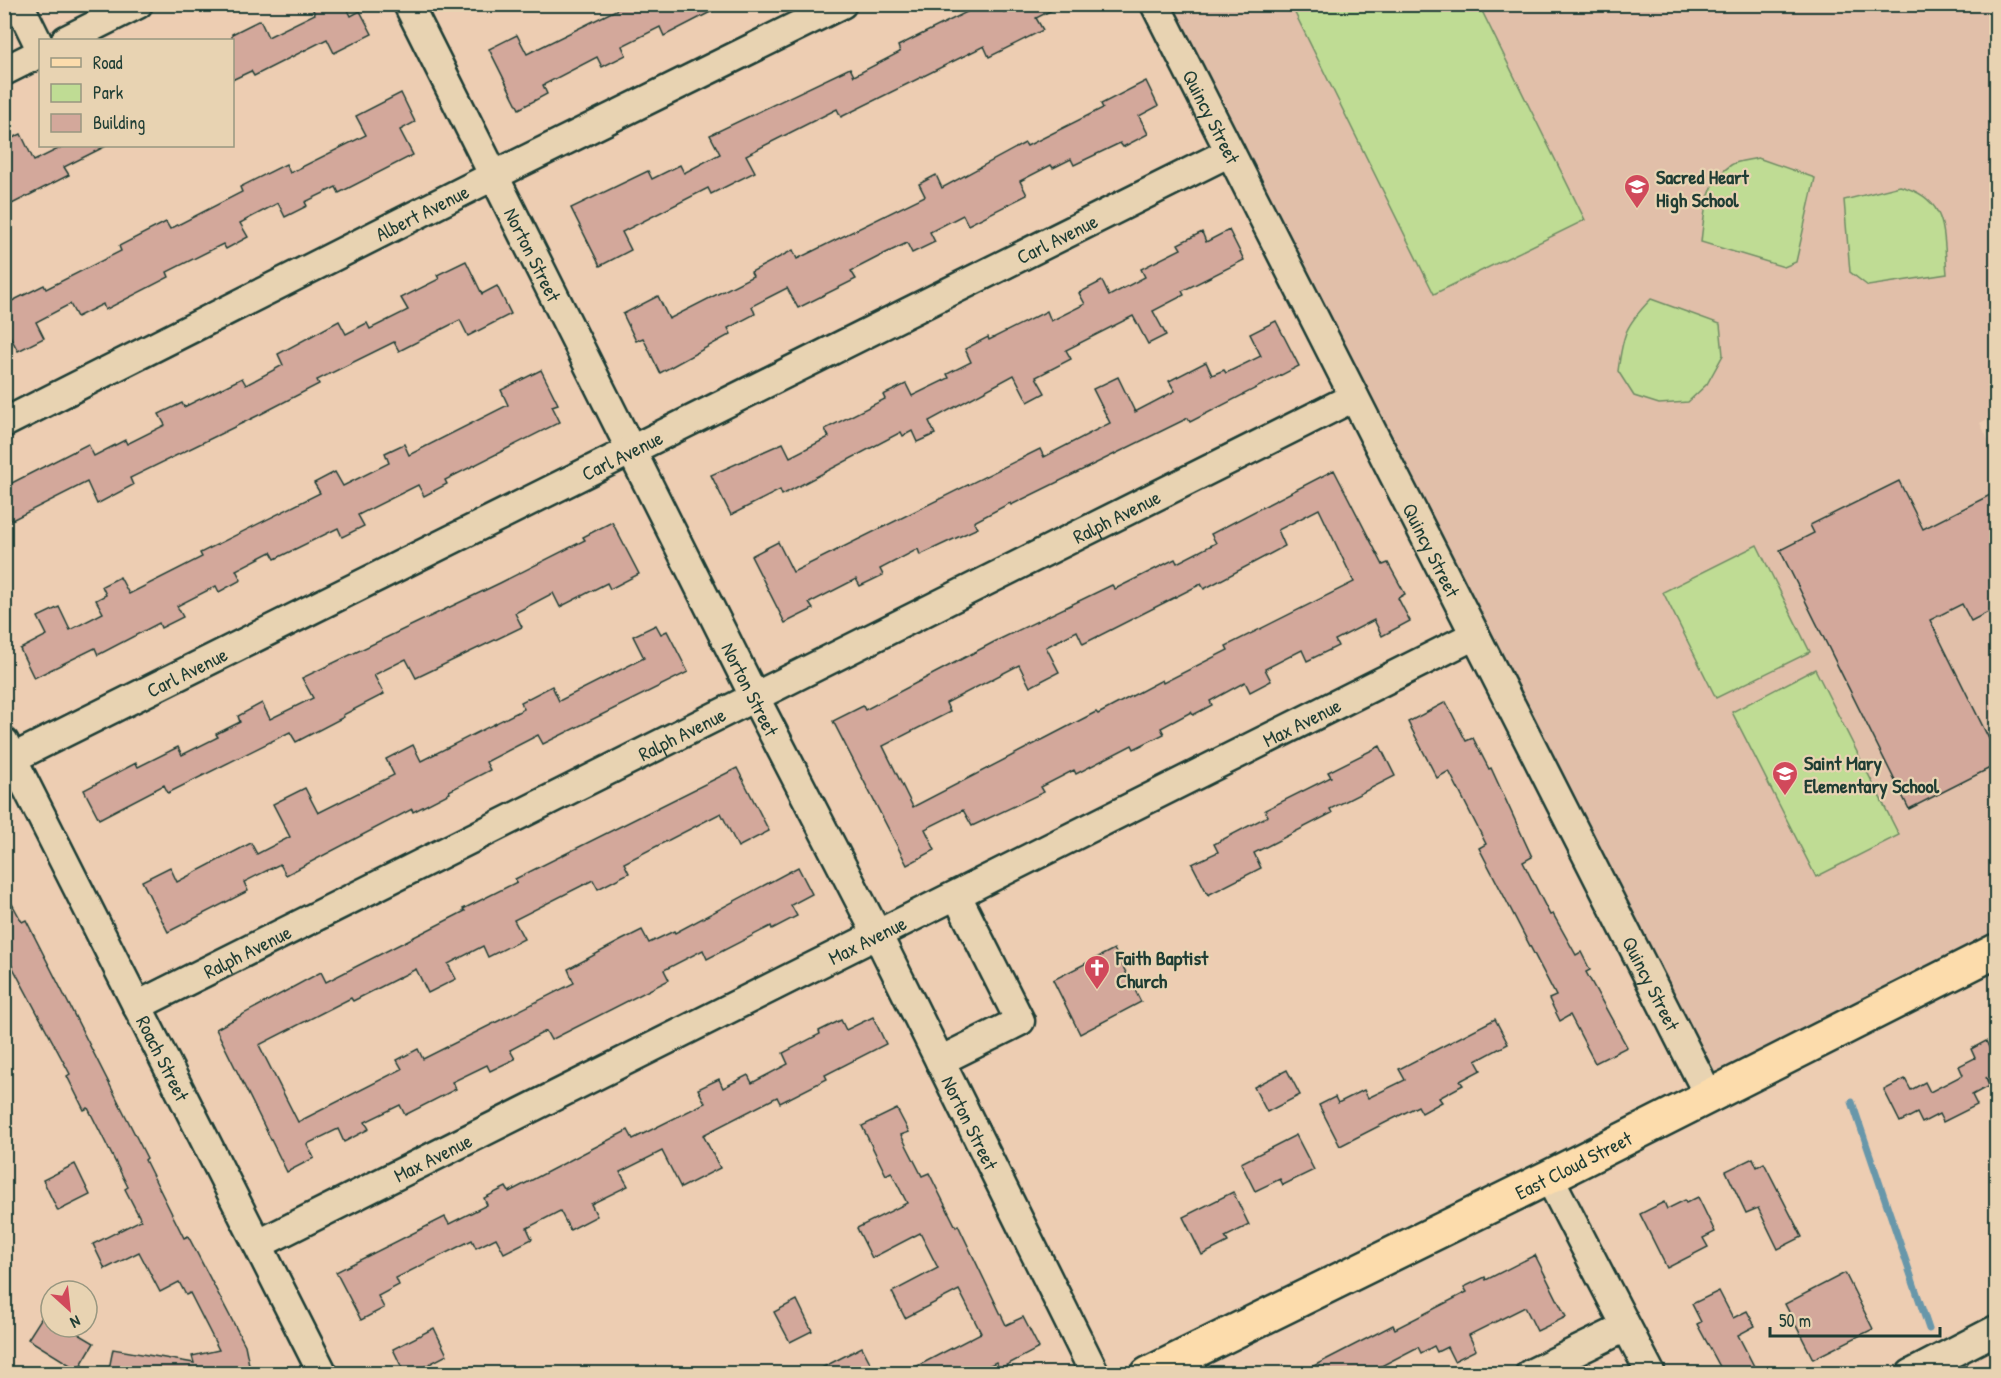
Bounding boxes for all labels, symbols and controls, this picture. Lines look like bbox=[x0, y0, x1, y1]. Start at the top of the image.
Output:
legend bbox=[39, 39, 234, 147]
text: Road bbox=[93, 50, 123, 75]
street label: Quincy Street bbox=[1177, 65, 1248, 169]
text: Park bbox=[93, 80, 124, 105]
text: Building bbox=[93, 110, 145, 135]
place label: Sacred Heart High School bbox=[1656, 163, 1750, 214]
school or university icon: Sacred Heart High School bbox=[1622, 172, 1652, 210]
street label: Albert Avenue bbox=[370, 177, 473, 247]
street label: Norton Street bbox=[498, 203, 569, 307]
street label: Carl Avenue bbox=[1012, 207, 1102, 270]
street label: Carl Avenue bbox=[577, 423, 667, 486]
street label: Ralph Avenue bbox=[1068, 483, 1165, 549]
street label: Quincy Street bbox=[1397, 498, 1468, 602]
street label: Norton Street bbox=[716, 638, 786, 742]
street label: Carl Avenue bbox=[142, 640, 232, 703]
street label: Max Avenue bbox=[1258, 691, 1345, 753]
street label: Ralph Avenue bbox=[633, 700, 730, 767]
place label: Saint Mary Elementary School bbox=[1804, 749, 1940, 800]
school or university icon: Saint Mary Elementary School bbox=[1770, 759, 1800, 797]
street label: Max Avenue bbox=[823, 909, 911, 970]
street label: Ralph Avenue bbox=[199, 918, 295, 984]
street label: Quincy Street bbox=[1617, 932, 1687, 1036]
place label: Faith Baptist Church bbox=[1115, 944, 1209, 994]
church icon: Faith Baptist Church bbox=[1082, 953, 1112, 991]
street label: Roach Street bbox=[131, 1011, 197, 1106]
street label: Norton Street bbox=[936, 1071, 1006, 1175]
street label: East Cloud Street bbox=[1510, 1123, 1637, 1205]
street label: Max Avenue bbox=[389, 1126, 476, 1188]
north arrow bbox=[39, 1279, 99, 1339]
scale bar bbox=[1770, 1300, 1940, 1338]
text: 50 m bbox=[1779, 1308, 1811, 1333]
text: N bbox=[67, 1311, 85, 1334]

